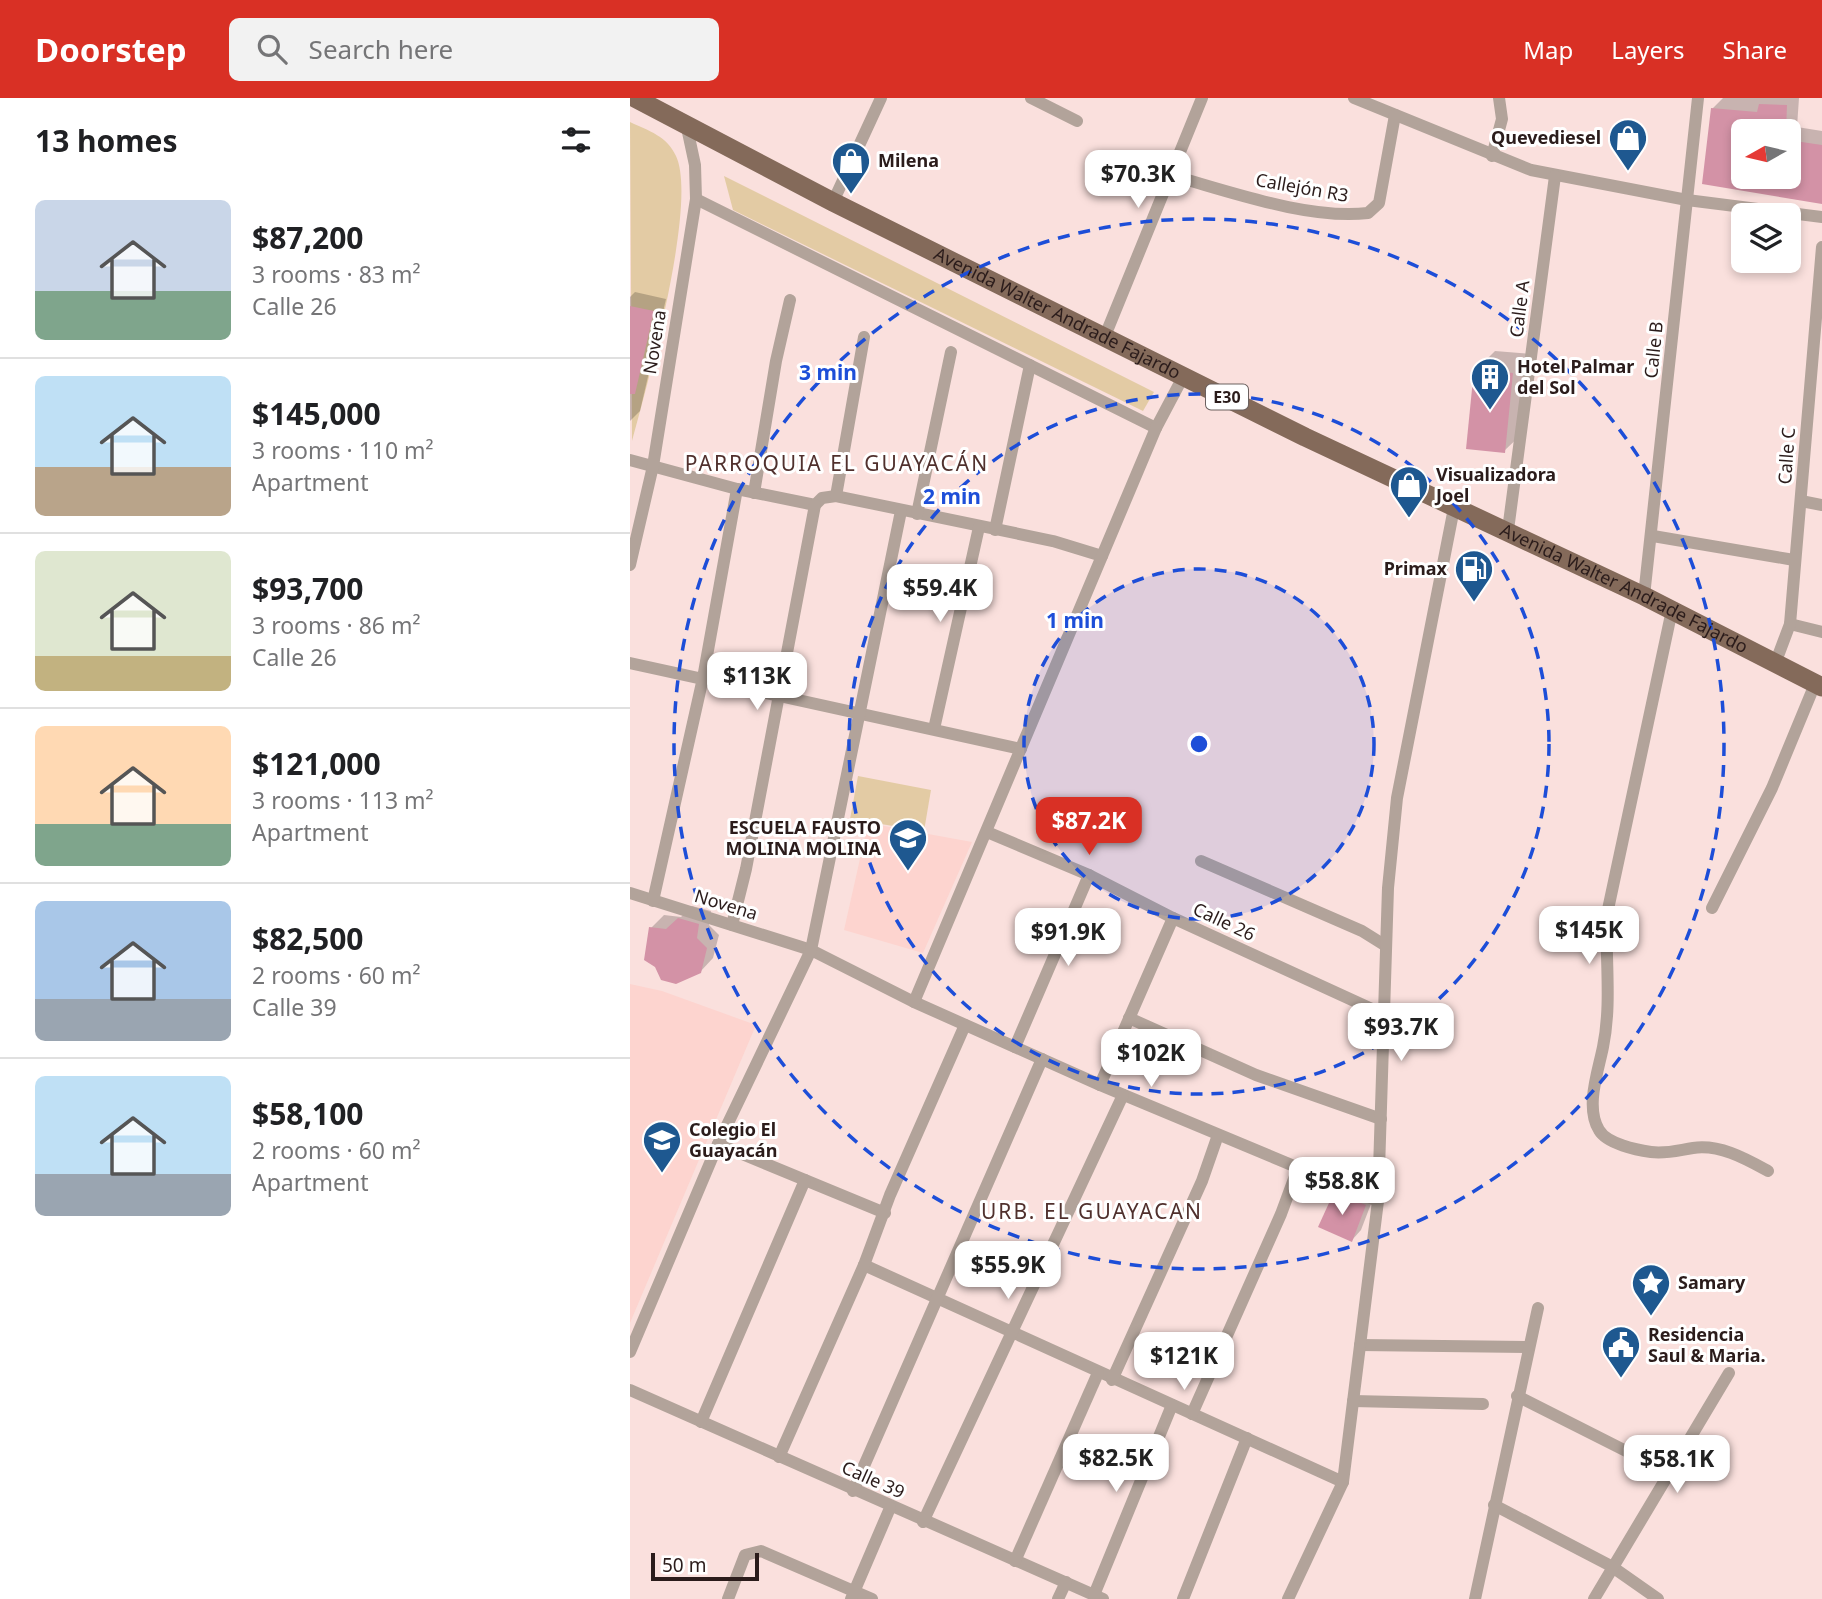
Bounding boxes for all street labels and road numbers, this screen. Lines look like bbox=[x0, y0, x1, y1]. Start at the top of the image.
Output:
street label: Callejón R3 bbox=[1254, 167, 1350, 207]
street label: Avenida Walter Andrade Fajardo bbox=[930, 241, 1185, 384]
street label: Calle A bbox=[1504, 279, 1534, 339]
street label: Novena bbox=[637, 308, 671, 376]
street label: Calle B bbox=[1638, 320, 1668, 380]
road number: E30 bbox=[1206, 384, 1248, 410]
street label: Calle C bbox=[1772, 427, 1800, 485]
street label: Avenida Walter Andrade Fajardo bbox=[1497, 517, 1752, 658]
street label: Novena bbox=[692, 883, 761, 925]
street label: Calle 26 bbox=[1189, 896, 1259, 946]
street label: Calle 39 bbox=[838, 1455, 909, 1504]

